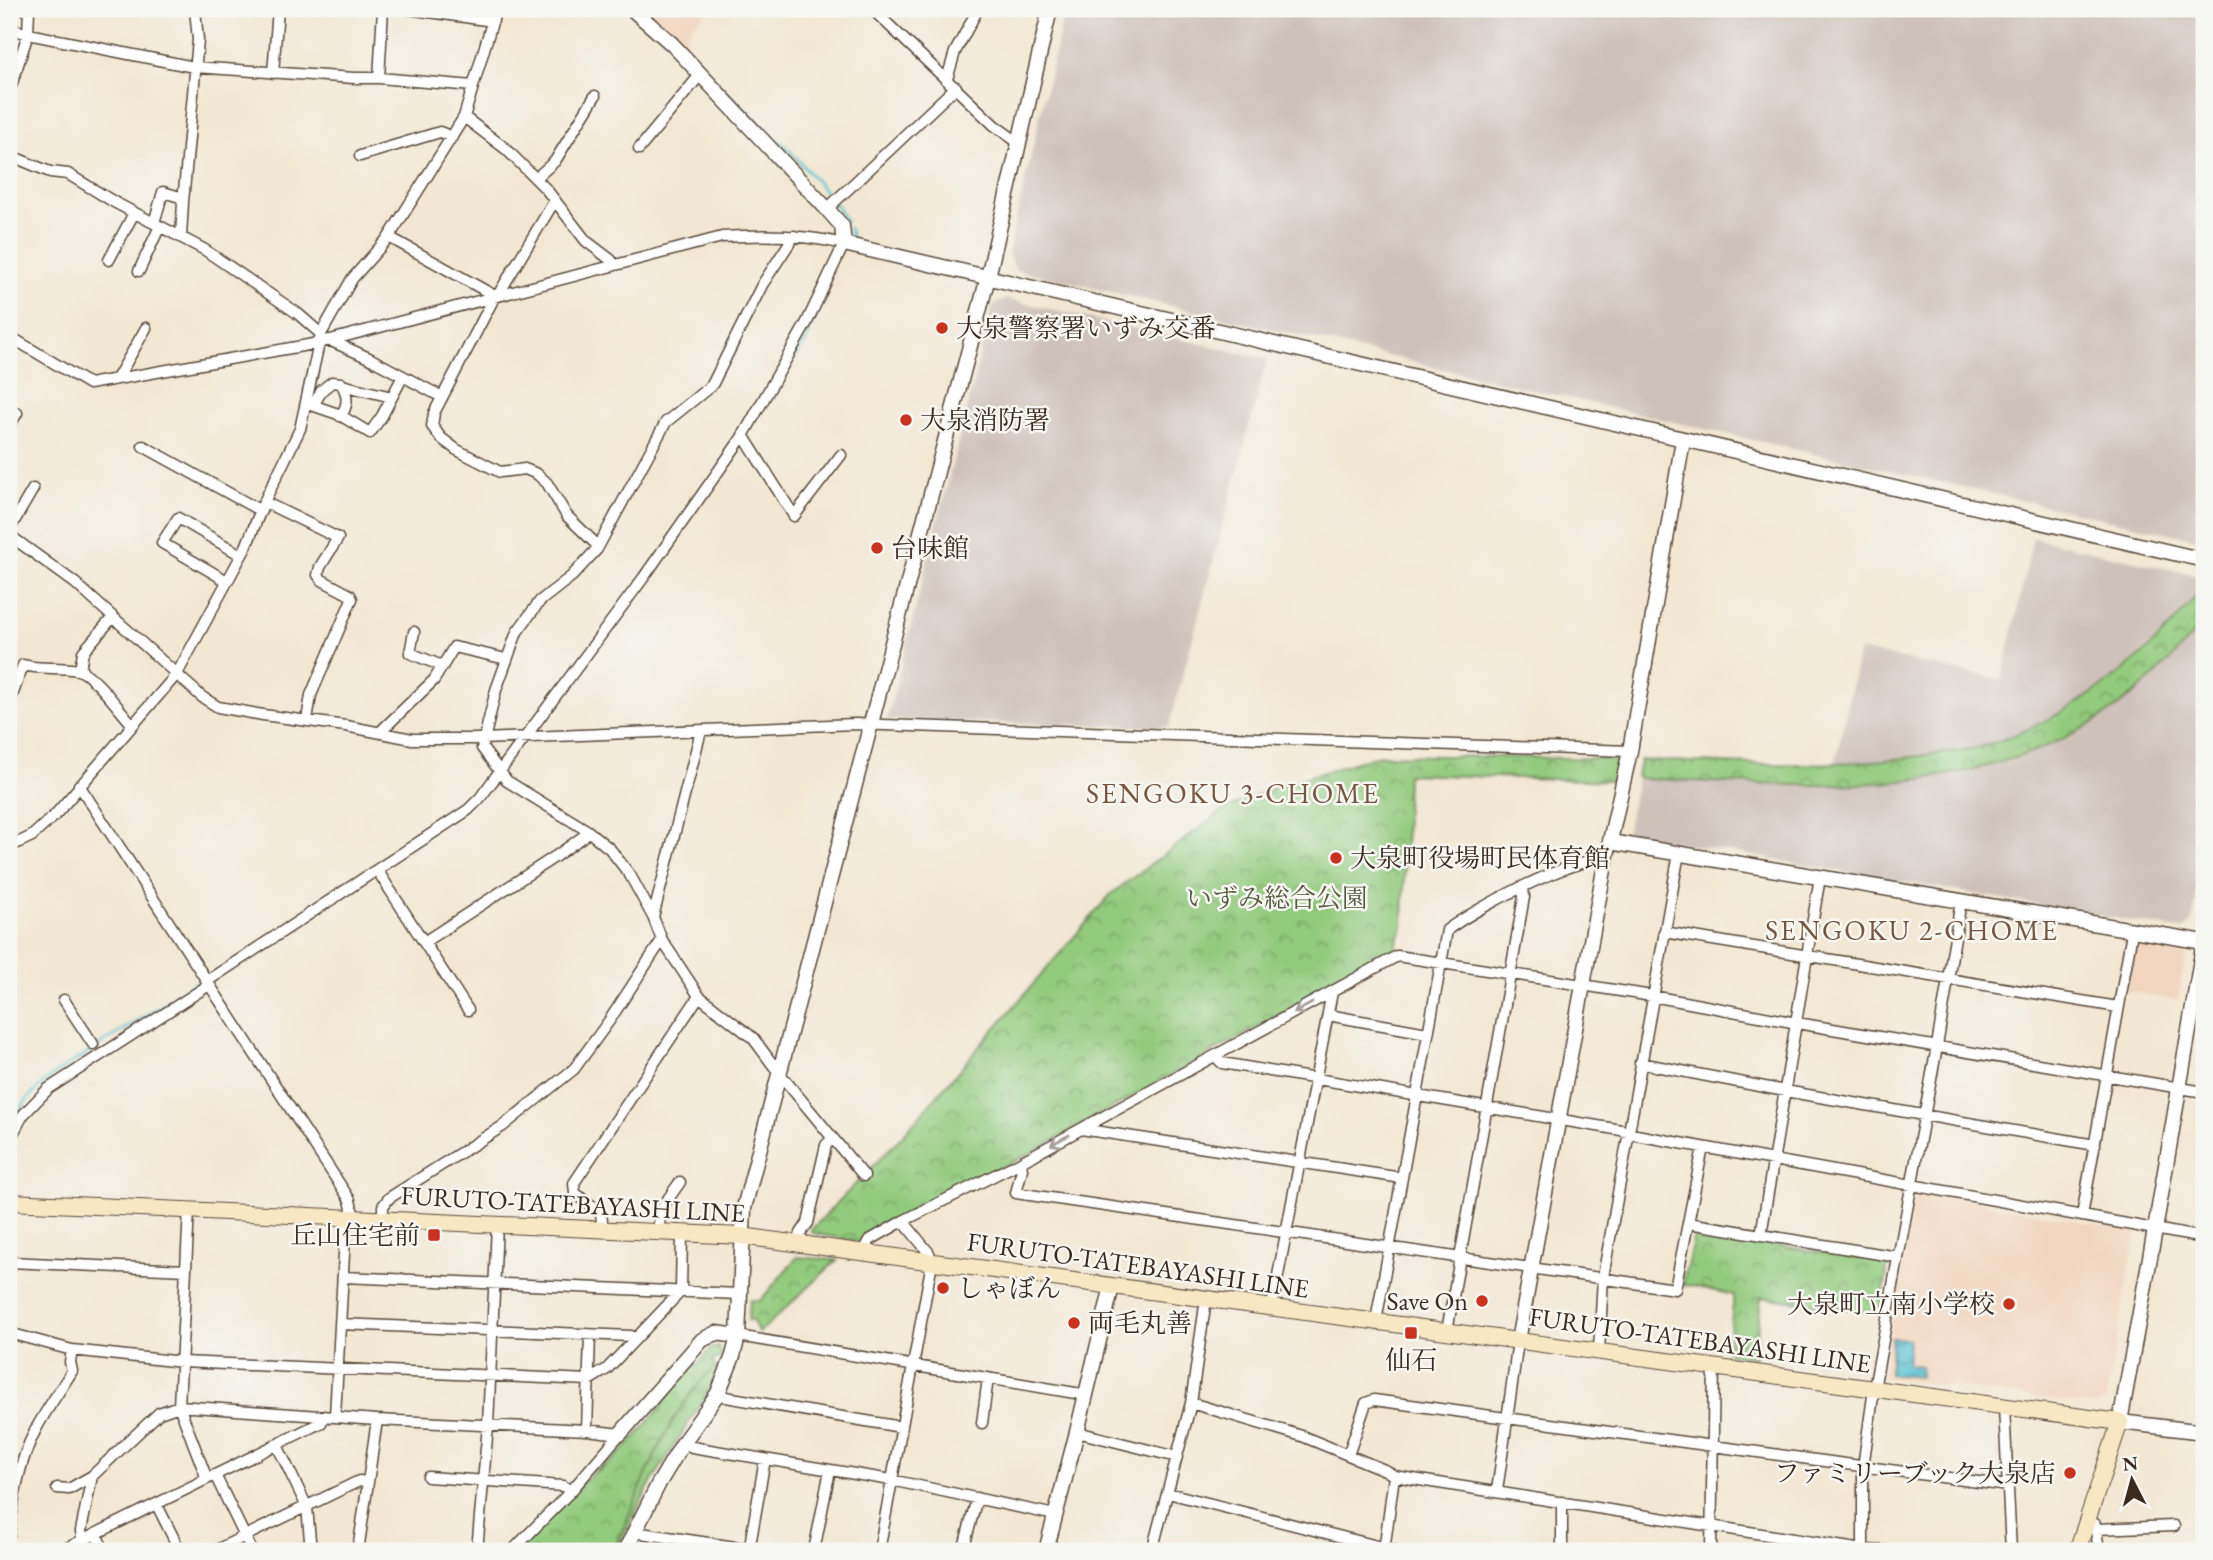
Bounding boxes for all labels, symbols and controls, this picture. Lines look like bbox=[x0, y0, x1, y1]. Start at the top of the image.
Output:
place label: 大泉警察署いずみ交番 bbox=[956, 311, 1216, 345]
marker: 大泉警察署いずみ交番 bbox=[934, 320, 950, 336]
place label: 大泉消防署 bbox=[920, 403, 1050, 437]
marker: 大泉消防署 bbox=[898, 412, 914, 428]
place label: 台味館 bbox=[891, 531, 969, 565]
marker: 台味館 bbox=[869, 540, 885, 556]
district label: SENGOKU 3-CHOME bbox=[1086, 775, 1380, 811]
place label: 大泉町役場町民体育館 bbox=[1350, 841, 1610, 875]
marker: 大泉町役場町民体育館 bbox=[1328, 850, 1344, 866]
park label: いずみ総合公園 bbox=[1186, 881, 1368, 915]
district label: SENGOKU 2-CHOME bbox=[1765, 912, 2059, 948]
one-way arrow bbox=[1293, 1002, 1314, 1015]
one-way arrow bbox=[1050, 1134, 1071, 1147]
street label: FURUTO-TATEBAYASHI LINE bbox=[400, 1178, 746, 1230]
place label: 丘山住宅前 bbox=[290, 1218, 420, 1252]
street label: FURUTO-TATEBAYASHI LINE bbox=[965, 1224, 1311, 1306]
marker: 丘山住宅前 bbox=[426, 1227, 442, 1243]
place label: しゃぼん bbox=[957, 1271, 1061, 1305]
marker: しゃぼん bbox=[935, 1280, 951, 1296]
place label: Save On bbox=[1386, 1284, 1468, 1318]
place label: 大泉町立南小学校 bbox=[1787, 1287, 1995, 1321]
marker: Save On bbox=[1474, 1293, 1490, 1309]
marker: 大泉町立南小学校 bbox=[2001, 1296, 2017, 1312]
street label: FURUTO-TATEBAYASHI LINE bbox=[1527, 1299, 1873, 1381]
place label: 両毛丸善 bbox=[1088, 1306, 1192, 1340]
marker: 両毛丸善 bbox=[1066, 1315, 1082, 1331]
marker: 仙石 bbox=[1403, 1325, 1419, 1341]
place label: 仙石 bbox=[1385, 1343, 1437, 1377]
north arrow bbox=[2098, 1444, 2168, 1514]
text: N bbox=[2121, 1450, 2140, 1477]
place label: ファミリーブック大泉店 bbox=[1774, 1456, 2056, 1490]
marker: ファミリーブック大泉店 bbox=[2062, 1465, 2078, 1481]

